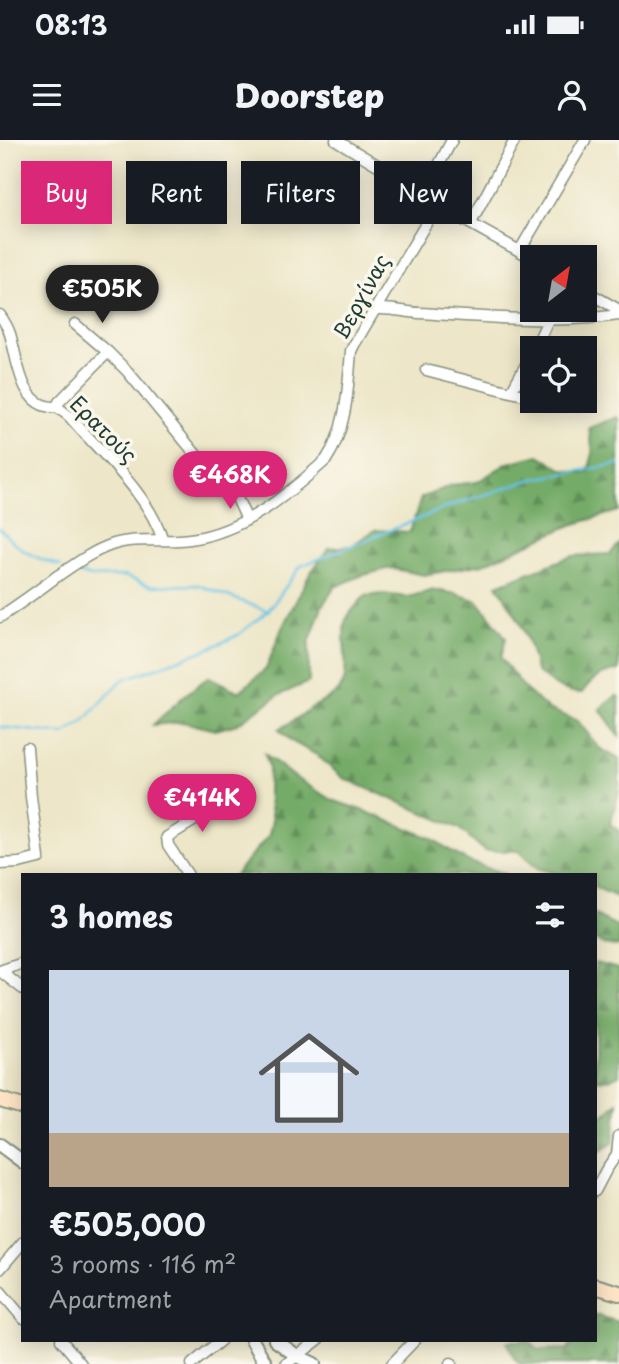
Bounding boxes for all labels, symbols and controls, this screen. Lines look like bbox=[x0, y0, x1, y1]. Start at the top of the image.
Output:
text: 08:13 bbox=[35, 5, 108, 44]
text: Doorstep bbox=[235, 71, 384, 119]
icon: menu bbox=[28, 76, 66, 114]
icon: person bbox=[553, 76, 591, 114]
chip: Buy bbox=[21, 161, 112, 224]
chip: Rent bbox=[126, 161, 227, 224]
chip: Filters bbox=[241, 161, 360, 224]
chip: New bbox=[374, 161, 472, 224]
north arrow bbox=[520, 245, 597, 322]
map controls bbox=[520, 245, 597, 413]
street label: Βεργίνας bbox=[324, 248, 397, 344]
pin: €505K bbox=[53, 265, 151, 325]
text: €505K bbox=[62, 270, 142, 305]
button: locate bbox=[520, 336, 597, 413]
street label: Ερατούς bbox=[63, 388, 145, 470]
pin: €468K bbox=[181, 452, 279, 511]
text: €468K bbox=[189, 456, 271, 491]
pin: €414K bbox=[153, 774, 251, 834]
text: €414K bbox=[163, 779, 241, 814]
text: 3 homes bbox=[49, 893, 173, 938]
icon: filters bbox=[531, 896, 569, 934]
icon: home bbox=[246, 1015, 372, 1141]
text: €505,000 bbox=[49, 1201, 206, 1246]
text: 3 rooms · 116 m² bbox=[49, 1246, 236, 1281]
text: Apartment bbox=[49, 1281, 172, 1316]

